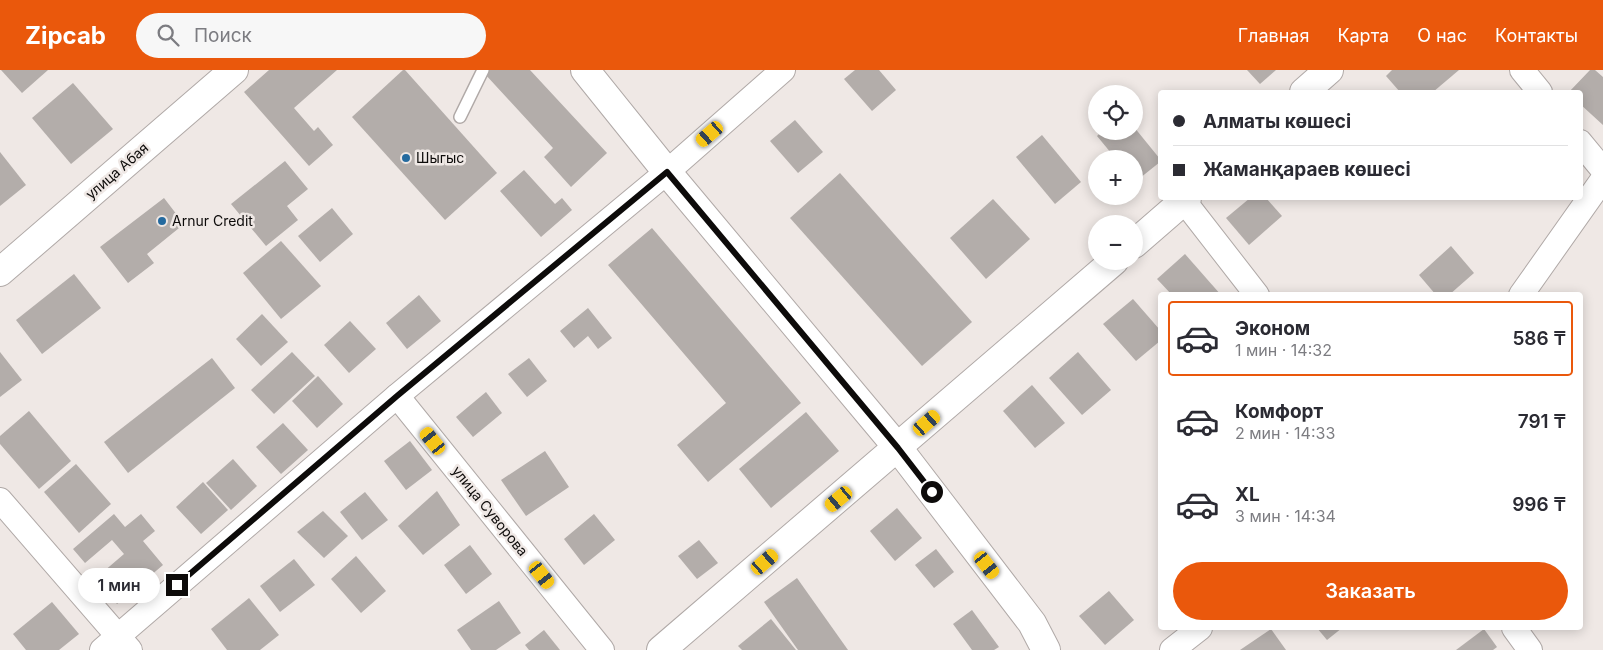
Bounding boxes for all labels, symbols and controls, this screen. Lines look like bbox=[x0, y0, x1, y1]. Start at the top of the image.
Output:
search box bbox=[136, 13, 486, 58]
text: Zipcab bbox=[25, 21, 106, 50]
icon: search bbox=[154, 21, 182, 49]
text: Поиск bbox=[194, 24, 252, 47]
text: Главная bbox=[1238, 25, 1309, 46]
text: Карта bbox=[1337, 25, 1389, 46]
text: О нас bbox=[1417, 25, 1467, 46]
text: Контакты bbox=[1495, 25, 1578, 46]
map controls bbox=[1088, 85, 1143, 270]
button: locate bbox=[1088, 85, 1143, 140]
text: Алматы көшесі bbox=[1203, 110, 1351, 133]
car bbox=[693, 118, 726, 150]
street label: улица Абая bbox=[82, 139, 151, 202]
place label: Шыгыс bbox=[416, 149, 464, 166]
button: + bbox=[1088, 150, 1143, 205]
marker: Шыгыс bbox=[400, 152, 412, 164]
text: Жаманқараев көшесі bbox=[1203, 158, 1411, 181]
place label: Arnur Credit bbox=[172, 212, 253, 229]
marker: Arnur Credit bbox=[156, 215, 168, 227]
button: − bbox=[1088, 215, 1143, 270]
icon: car bbox=[1175, 316, 1220, 361]
text: Эконом bbox=[1235, 317, 1310, 340]
text: 586 ₸ bbox=[1512, 327, 1566, 350]
text: 1 мин · 14:32 bbox=[1235, 340, 1332, 360]
icon: car bbox=[1175, 399, 1220, 444]
text: Комфорт bbox=[1235, 400, 1323, 423]
car bbox=[910, 407, 943, 439]
text: 791 ₸ bbox=[1518, 410, 1566, 433]
text: 2 мин · 14:33 bbox=[1235, 423, 1335, 443]
car bbox=[417, 425, 448, 457]
street label: улица Суворова bbox=[449, 462, 532, 559]
route start bbox=[921, 481, 943, 503]
icon: car bbox=[1175, 482, 1220, 527]
text: XL bbox=[1235, 483, 1260, 506]
car bbox=[822, 484, 855, 514]
text: 996 ₸ bbox=[1512, 493, 1566, 516]
text: 3 мин · 14:34 bbox=[1235, 506, 1336, 526]
car bbox=[748, 546, 781, 578]
car bbox=[971, 549, 1002, 581]
car bbox=[526, 559, 557, 591]
button: Заказать bbox=[1173, 562, 1568, 620]
callout: 1 мин bbox=[77, 568, 160, 602]
route end bbox=[166, 574, 188, 596]
text: 1 мин bbox=[97, 575, 141, 595]

